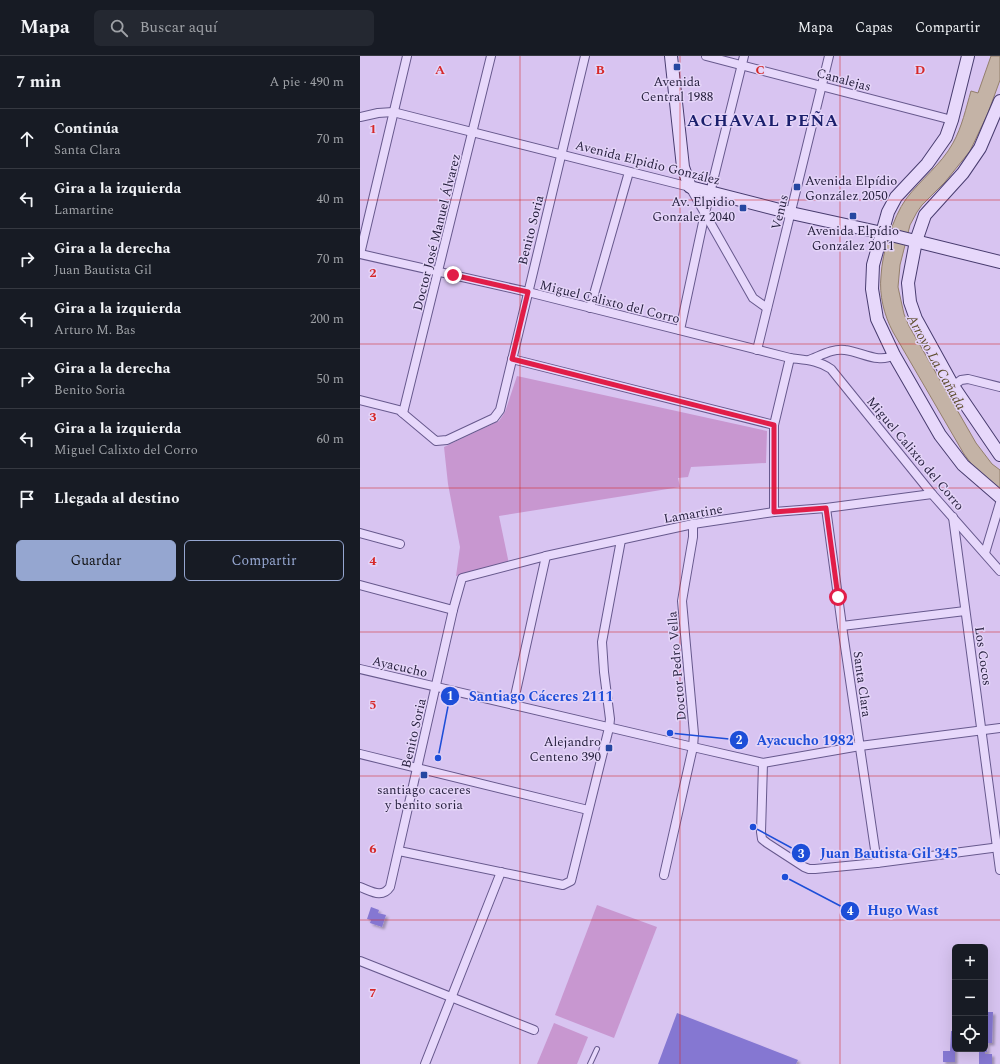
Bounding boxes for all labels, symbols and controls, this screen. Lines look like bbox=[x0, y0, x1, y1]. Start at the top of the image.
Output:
search box bbox=[94, 10, 374, 46]
text: Mapa bbox=[20, 13, 70, 42]
text: Buscar aquí bbox=[140, 16, 218, 39]
icon: search bbox=[108, 17, 130, 39]
text: Mapa bbox=[798, 17, 833, 38]
text: Capas bbox=[855, 17, 893, 38]
text: Compartir bbox=[915, 17, 980, 38]
text: A bbox=[435, 60, 445, 80]
text: B bbox=[595, 60, 605, 80]
text: C bbox=[755, 60, 765, 80]
text: D bbox=[915, 60, 925, 80]
marker: Avenida Central 1988 bbox=[672, 62, 682, 72]
street label: Canalejas bbox=[814, 63, 873, 97]
text: 7 min bbox=[16, 69, 61, 95]
text: A pie · 490 m bbox=[270, 72, 344, 92]
place label: Avenida Central 1988 bbox=[641, 72, 713, 107]
district label: ACHAVAL PEÑA bbox=[687, 108, 839, 134]
text: Continúa bbox=[54, 117, 119, 140]
text: 1 bbox=[369, 119, 377, 139]
icon: ahead bbox=[16, 128, 38, 150]
text: 70 m bbox=[317, 129, 344, 149]
street label: Avenida Elpidio González bbox=[573, 135, 722, 191]
text: Santa Clara bbox=[54, 140, 121, 160]
street label: Doctor José Manuel Álvarez bbox=[408, 152, 466, 313]
place label: Avenida Elpídio González 2050 bbox=[805, 171, 897, 206]
text: Gira a la izquierda bbox=[54, 177, 181, 200]
marker: Avenida Elpídio González 2050 bbox=[792, 182, 802, 192]
icon: left bbox=[16, 188, 38, 210]
text: 40 m bbox=[317, 189, 344, 209]
place label: Av. Elpidio Gonzalez 2040 bbox=[652, 192, 735, 227]
street label: Venus bbox=[766, 192, 794, 232]
street label: Benito Soria bbox=[513, 193, 549, 267]
text: Lamartine bbox=[54, 200, 114, 220]
marker: Av. Elpidio Gonzalez 2040 bbox=[738, 203, 748, 213]
marker: Avenida Elpídio González 2011 bbox=[848, 211, 858, 221]
place label: Avenida Elpídio González 2011 bbox=[807, 221, 899, 256]
text: Gira a la derecha bbox=[54, 237, 170, 260]
icon: right bbox=[16, 248, 38, 270]
text: 70 m bbox=[317, 249, 344, 269]
text: Juan Bautista Gil bbox=[54, 260, 152, 280]
text: 2 bbox=[369, 263, 377, 283]
route end bbox=[444, 266, 462, 284]
street label: Miguel Calixto del Corro bbox=[538, 275, 682, 329]
text: Gira a la izquierda bbox=[54, 297, 181, 320]
icon: left bbox=[16, 308, 38, 330]
text: 200 m bbox=[310, 309, 344, 329]
water label: Arroyo La Cañada bbox=[901, 310, 972, 414]
text: Arturo M. Bas bbox=[54, 320, 136, 340]
text: Gira a la derecha bbox=[54, 357, 170, 380]
icon: right bbox=[16, 368, 38, 390]
text: 50 m bbox=[317, 369, 344, 389]
text: Benito Soria bbox=[54, 380, 125, 400]
street label: Miguel Calixto del Corro bbox=[861, 392, 969, 515]
text: 3 bbox=[369, 407, 377, 427]
text: Gira a la izquierda bbox=[54, 417, 181, 440]
icon: left bbox=[16, 428, 38, 450]
text: 60 m bbox=[317, 429, 344, 449]
text: Miguel Calixto del Corro bbox=[54, 440, 198, 460]
text: Llegada al destino bbox=[54, 487, 179, 510]
icon: arrive bbox=[16, 488, 38, 510]
street label: Lamartine bbox=[662, 499, 724, 529]
button: Guardar bbox=[16, 540, 176, 581]
button: Compartir bbox=[184, 540, 344, 581]
text: 4 bbox=[369, 551, 377, 571]
route start bbox=[829, 588, 847, 606]
street label: Doctor Pedro Vella bbox=[662, 610, 692, 721]
street label: Los Cocos bbox=[969, 625, 997, 687]
street label: Santa Clara bbox=[847, 650, 877, 719]
street label: Ayacucho bbox=[370, 651, 429, 683]
callout: Santiago Cáceres 2111 bbox=[440, 683, 621, 709]
text: Santiago Cáceres 2111 bbox=[469, 686, 613, 707]
text: 1 bbox=[447, 687, 453, 706]
text: 5 bbox=[369, 695, 377, 715]
street label: Benito Soria bbox=[396, 696, 432, 770]
callout: Ayacucho 1982 bbox=[729, 727, 862, 753]
text: Ayacucho 1982 bbox=[756, 730, 854, 751]
text: 2 bbox=[736, 731, 743, 750]
place label: Alejandro Centeno 390 bbox=[529, 732, 601, 767]
marker: Alejandro Centeno 390 bbox=[604, 743, 614, 753]
marker: santiago caceres y benito soria bbox=[419, 770, 429, 780]
place label: santiago caceres y benito soria bbox=[377, 780, 471, 815]
text: 6 bbox=[369, 839, 377, 859]
callout: Juan Bautista Gil 345 bbox=[791, 840, 966, 866]
text: Juan Bautista Gil 345 bbox=[820, 843, 958, 864]
text: 3 bbox=[798, 845, 805, 864]
callout: Hugo Wast bbox=[840, 898, 947, 924]
text: Hugo Wast bbox=[867, 900, 939, 921]
text: 4 bbox=[847, 902, 854, 921]
map controls bbox=[952, 944, 988, 1052]
button: + bbox=[952, 944, 988, 980]
button: − bbox=[952, 980, 988, 1016]
text: 7 bbox=[369, 983, 377, 1003]
button: locate bbox=[952, 1016, 988, 1052]

